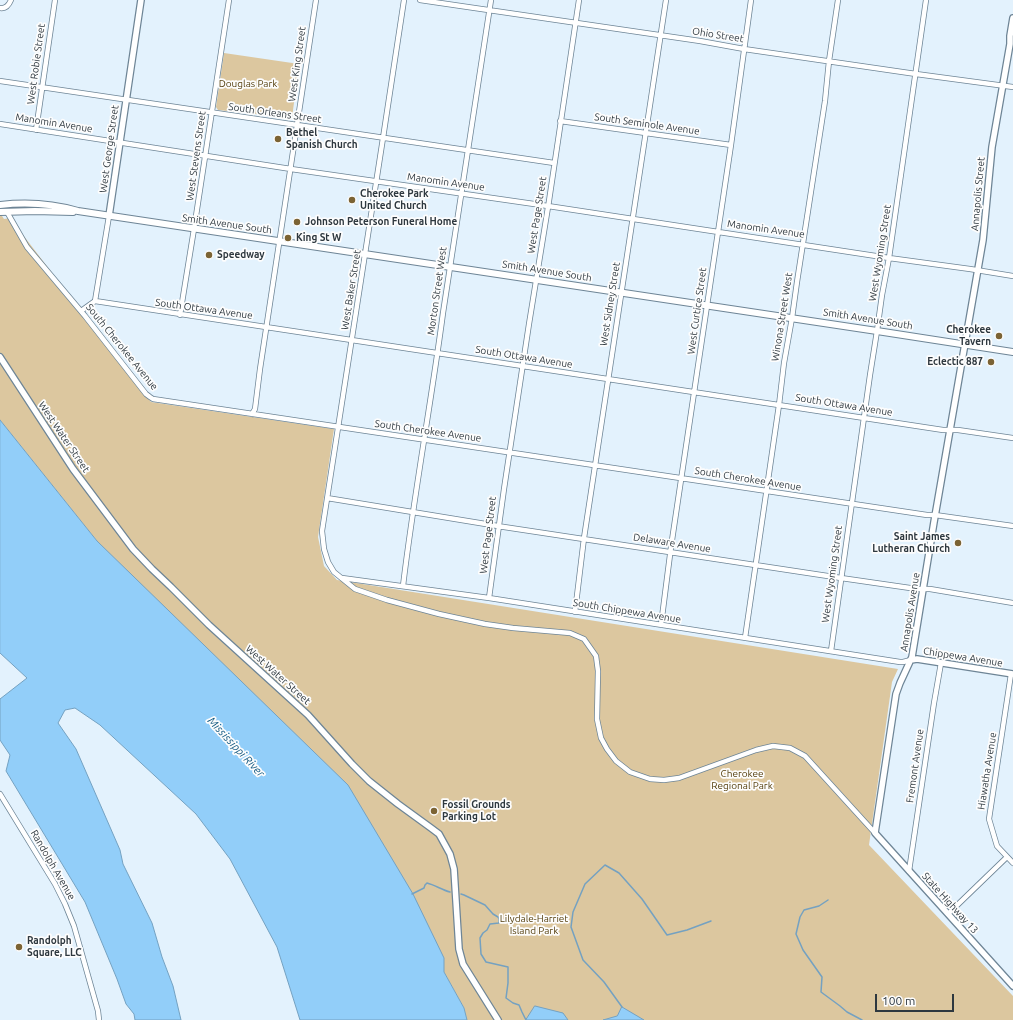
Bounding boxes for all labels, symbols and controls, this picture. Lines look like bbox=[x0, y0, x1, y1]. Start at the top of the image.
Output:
street label: West Robie Street bbox=[24, 23, 48, 105]
street label: Ohio Street bbox=[691, 25, 745, 45]
street label: West King Street bbox=[286, 26, 308, 102]
park label: Douglas Park bbox=[219, 78, 277, 90]
street label: South Orleans Street bbox=[228, 101, 322, 125]
street label: West George Street bbox=[97, 104, 121, 194]
street label: West Stevens Street bbox=[184, 110, 208, 202]
street label: Manomin Avenue bbox=[14, 111, 94, 135]
street label: South Seminole Avenue bbox=[594, 111, 700, 137]
place label: Bethel Spanish Church bbox=[286, 127, 358, 150]
marker: Bethel Spanish Church bbox=[273, 134, 283, 144]
street label: Annapolis Street bbox=[969, 156, 987, 232]
street label: Manomin Avenue bbox=[406, 171, 486, 193]
street label: West Page Street bbox=[525, 176, 549, 254]
place label: Cherokee Park United Church bbox=[360, 188, 429, 212]
marker: Cherokee Park United Church bbox=[347, 195, 357, 205]
street label: West Wyoming Street bbox=[866, 204, 894, 302]
street label: Smith Avenue South bbox=[181, 212, 273, 236]
place label: Johnson Peterson Funeral Home bbox=[305, 216, 457, 228]
marker: Johnson Peterson Funeral Home bbox=[292, 217, 302, 227]
street label: Manomin Avenue bbox=[726, 218, 806, 240]
place label: King St W bbox=[296, 232, 341, 244]
marker: King St W bbox=[283, 233, 293, 243]
street label: Morton Street West bbox=[425, 246, 449, 336]
place label: Speedway bbox=[217, 249, 265, 261]
street label: West Baker Street bbox=[339, 249, 363, 331]
marker: Speedway bbox=[204, 250, 214, 260]
street label: Smith Avenue South bbox=[501, 258, 593, 284]
street label: West Sidney Street bbox=[597, 261, 623, 347]
street label: West Curtice Street bbox=[685, 267, 709, 355]
street label: Winona Street West bbox=[769, 272, 795, 362]
street label: South Ottawa Avenue bbox=[154, 296, 254, 322]
street label: South Cherokee Avenue bbox=[83, 301, 161, 393]
street label: Smith Avenue South bbox=[822, 306, 914, 332]
place label: Cherokee Tavern bbox=[946, 324, 991, 348]
marker: Cherokee Tavern bbox=[994, 331, 1004, 341]
street label: South Ottawa Avenue bbox=[475, 343, 573, 371]
place label: Eclectic 887 bbox=[927, 356, 983, 368]
marker: Eclectic 887 bbox=[986, 357, 996, 367]
street label: South Ottawa Avenue bbox=[795, 391, 893, 419]
street label: West Water Street bbox=[36, 399, 92, 475]
street label: South Cherokee Avenue bbox=[374, 418, 482, 444]
street label: South Cherokee Avenue bbox=[694, 465, 802, 493]
street label: West Page Street bbox=[477, 496, 499, 574]
street label: West Wyoming Street bbox=[819, 525, 845, 623]
street label: Delaware Avenue bbox=[632, 531, 712, 555]
place label: Saint James Lutheran Church bbox=[872, 531, 950, 554]
marker: Saint James Lutheran Church bbox=[953, 538, 963, 548]
street label: Annapolis Avenue bbox=[898, 571, 922, 653]
street label: South Chippewa Avenue bbox=[572, 597, 682, 625]
street label: West Water Street bbox=[243, 643, 313, 707]
street label: Chippewa Avenue bbox=[922, 645, 1004, 669]
water label: Mississippi River bbox=[205, 714, 267, 780]
street label: Fremont Avenue bbox=[904, 728, 926, 804]
street label: Hiawatha Avenue bbox=[975, 731, 999, 811]
park label: Cherokee Regional Park bbox=[711, 768, 773, 792]
place label: Fossil Grounds Parking Lot bbox=[442, 799, 511, 822]
marker: Fossil Grounds Parking Lot bbox=[429, 806, 439, 816]
street label: Randolph Avenue bbox=[28, 828, 78, 902]
street label: State Highway 13 bbox=[919, 870, 981, 936]
park label: Lilydale-Harriet Island Park bbox=[500, 913, 568, 936]
place label: Randolph Square, LLC bbox=[27, 935, 82, 958]
marker: Randolph Square, LLC bbox=[14, 942, 24, 952]
scale bar bbox=[877, 986, 956, 1012]
text: 100 m bbox=[882, 994, 915, 1007]

